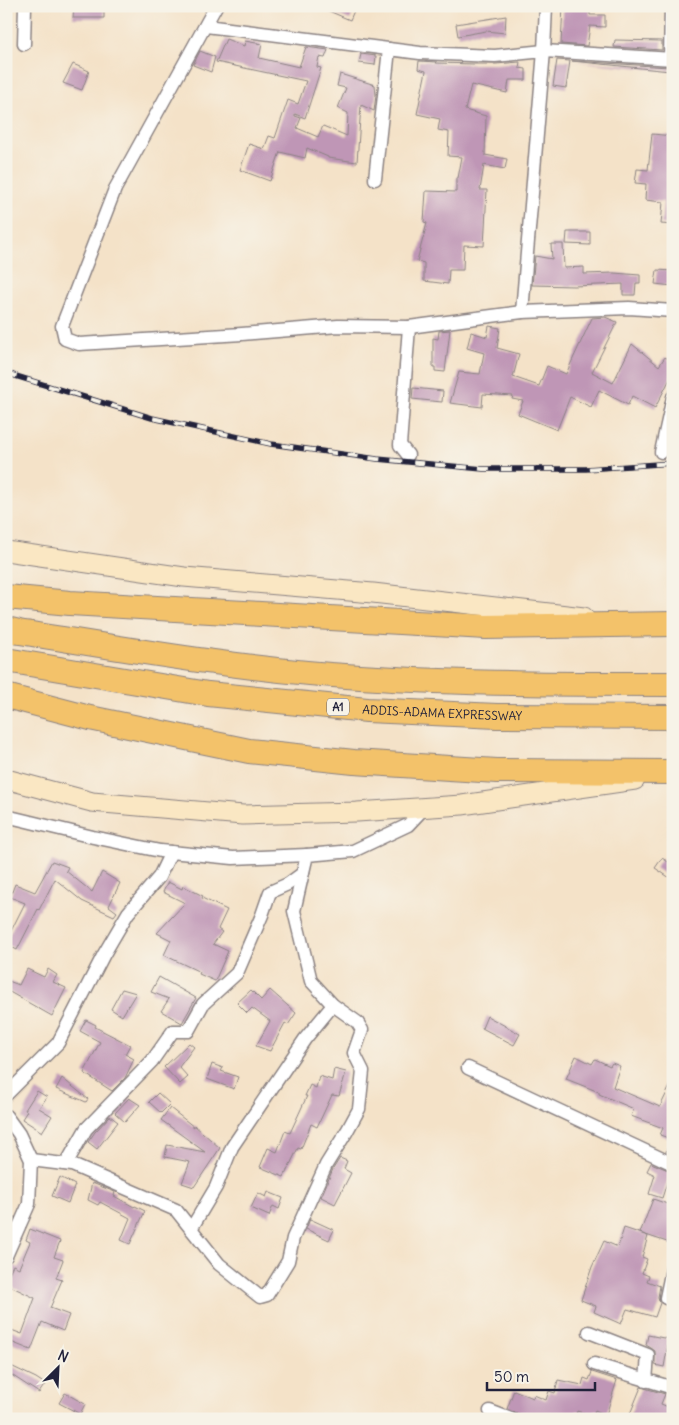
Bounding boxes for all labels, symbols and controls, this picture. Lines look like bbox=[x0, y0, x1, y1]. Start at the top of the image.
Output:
road number: A1 bbox=[327, 699, 349, 716]
street label: ADDIS-ADAMA EXPRESSWAY bbox=[362, 702, 523, 723]
north arrow bbox=[32, 1342, 82, 1392]
text: N bbox=[55, 1346, 71, 1366]
scale bar bbox=[487, 1360, 594, 1392]
text: 50 m bbox=[494, 1367, 529, 1386]

